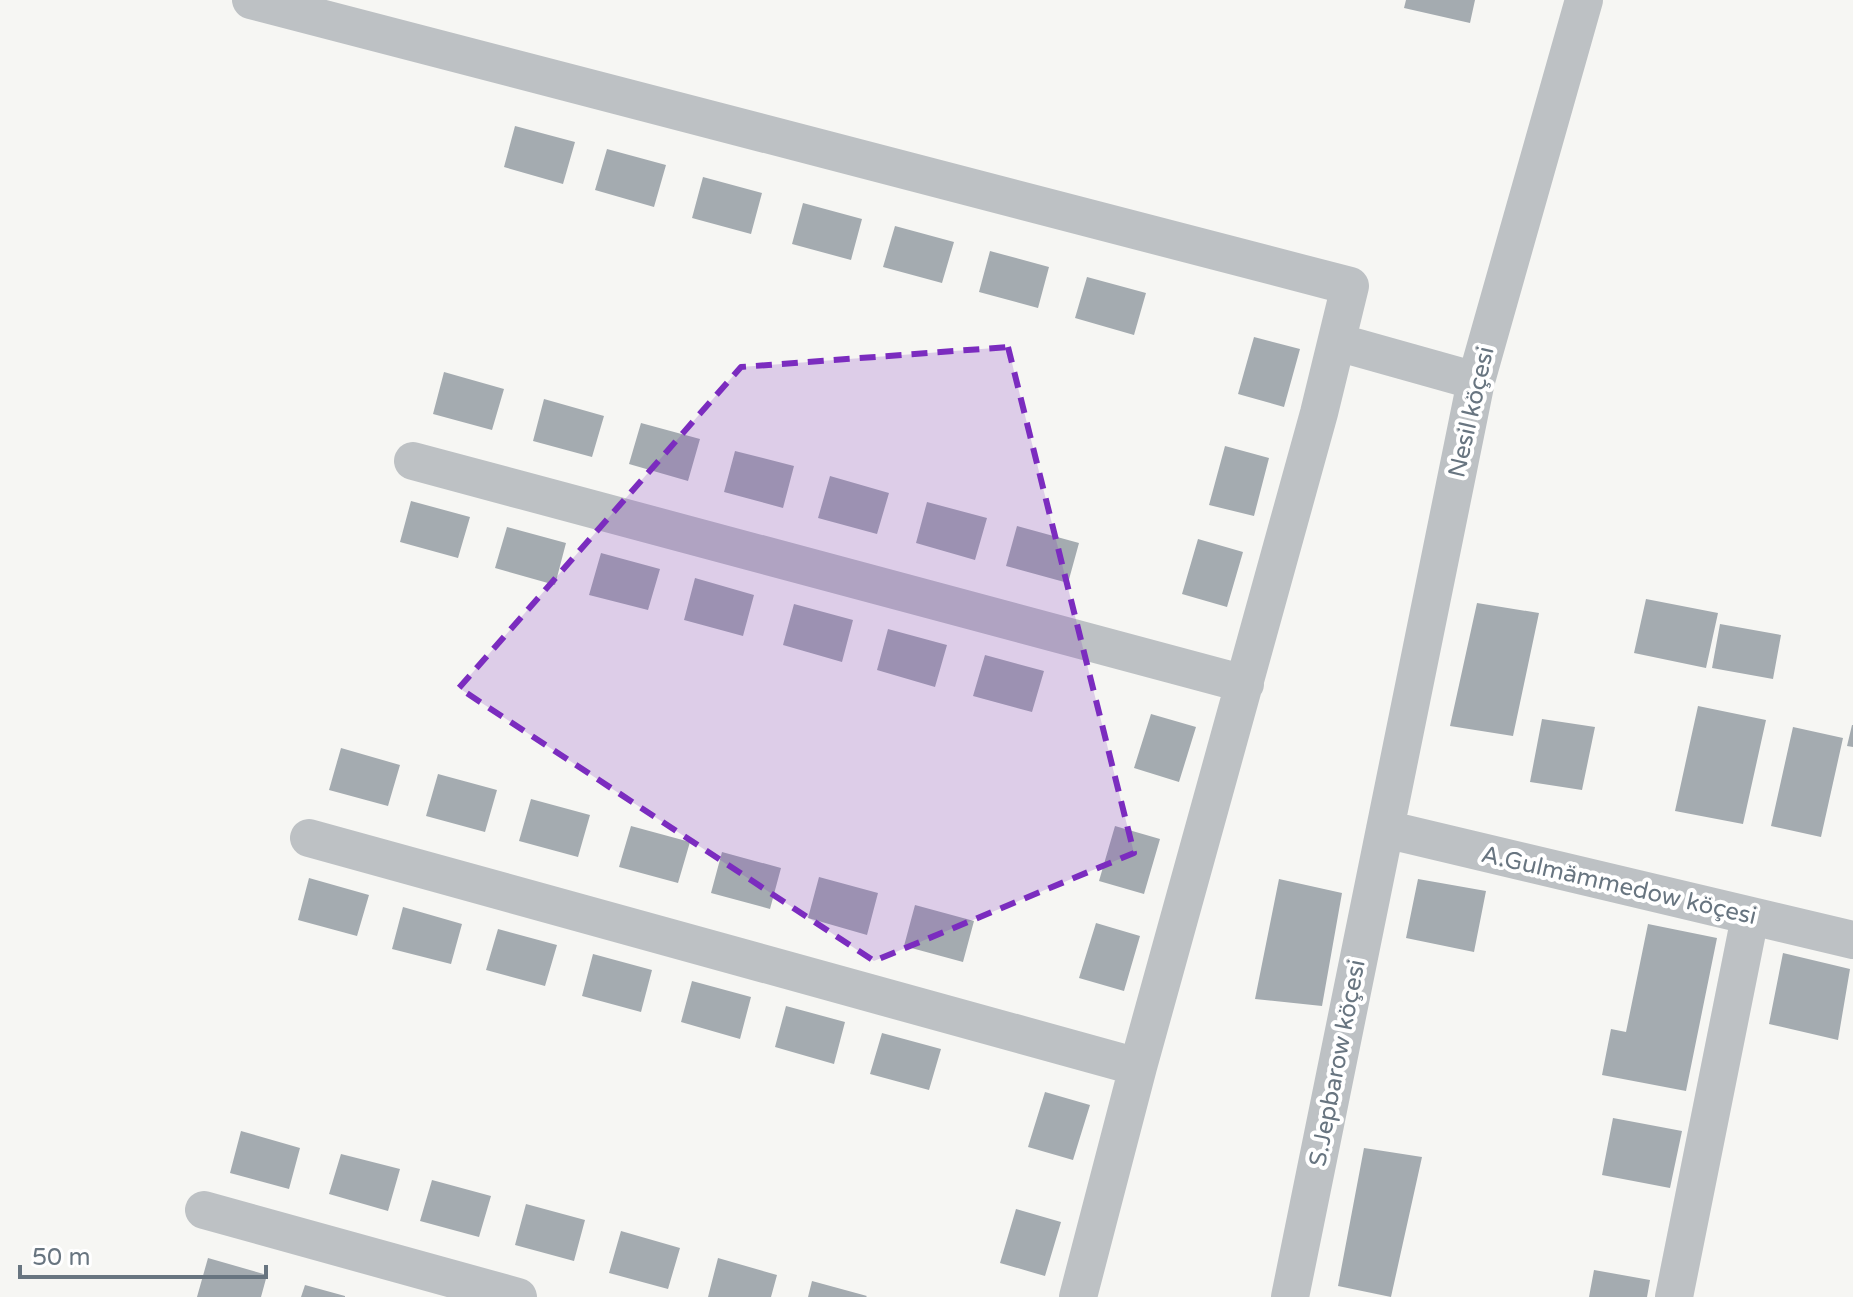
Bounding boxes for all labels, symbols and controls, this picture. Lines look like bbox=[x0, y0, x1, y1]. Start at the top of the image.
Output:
street label: Nesil köçesi bbox=[1442, 344, 1501, 480]
street label: A.Gulmämmedow köçesi bbox=[1478, 840, 1759, 931]
street label: S.Jepbarow köçesi bbox=[1303, 957, 1372, 1169]
scale bar bbox=[20, 1229, 266, 1279]
text: 50 m bbox=[32, 1243, 90, 1272]

